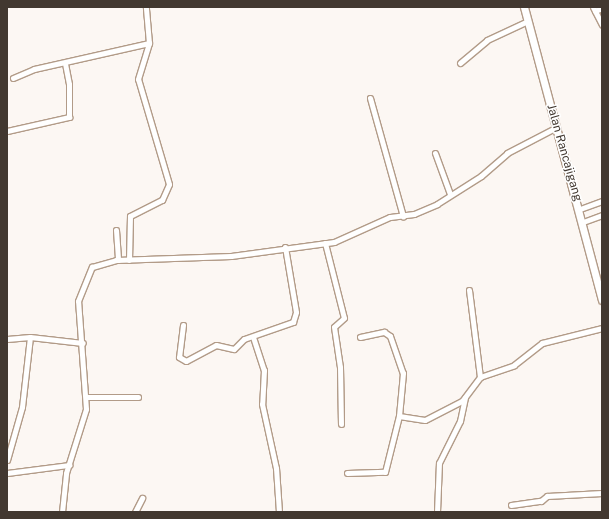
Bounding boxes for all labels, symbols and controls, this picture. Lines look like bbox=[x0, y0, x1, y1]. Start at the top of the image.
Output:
street label: Jalan Rancajigang bbox=[543, 103, 585, 203]

